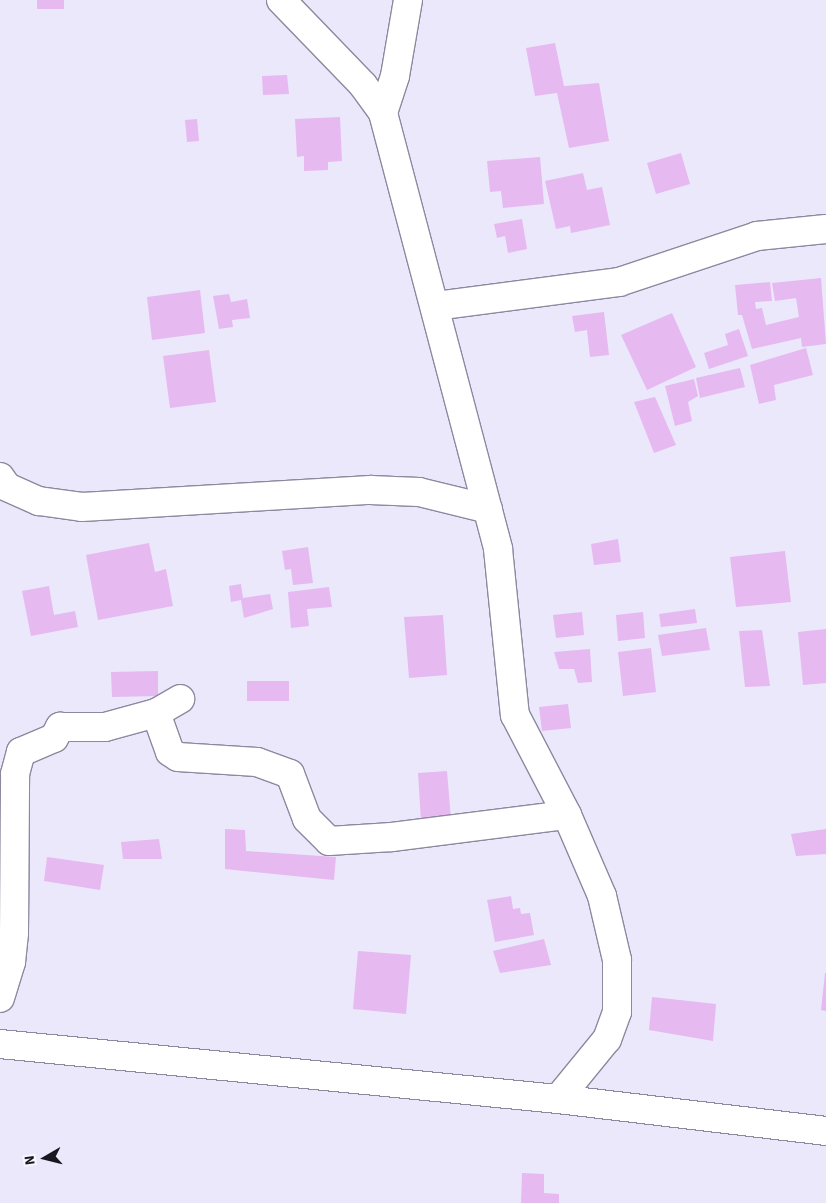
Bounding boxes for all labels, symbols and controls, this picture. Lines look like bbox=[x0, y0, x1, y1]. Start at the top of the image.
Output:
north arrow bbox=[20, 1133, 70, 1183]
text: N bbox=[20, 1154, 41, 1166]

